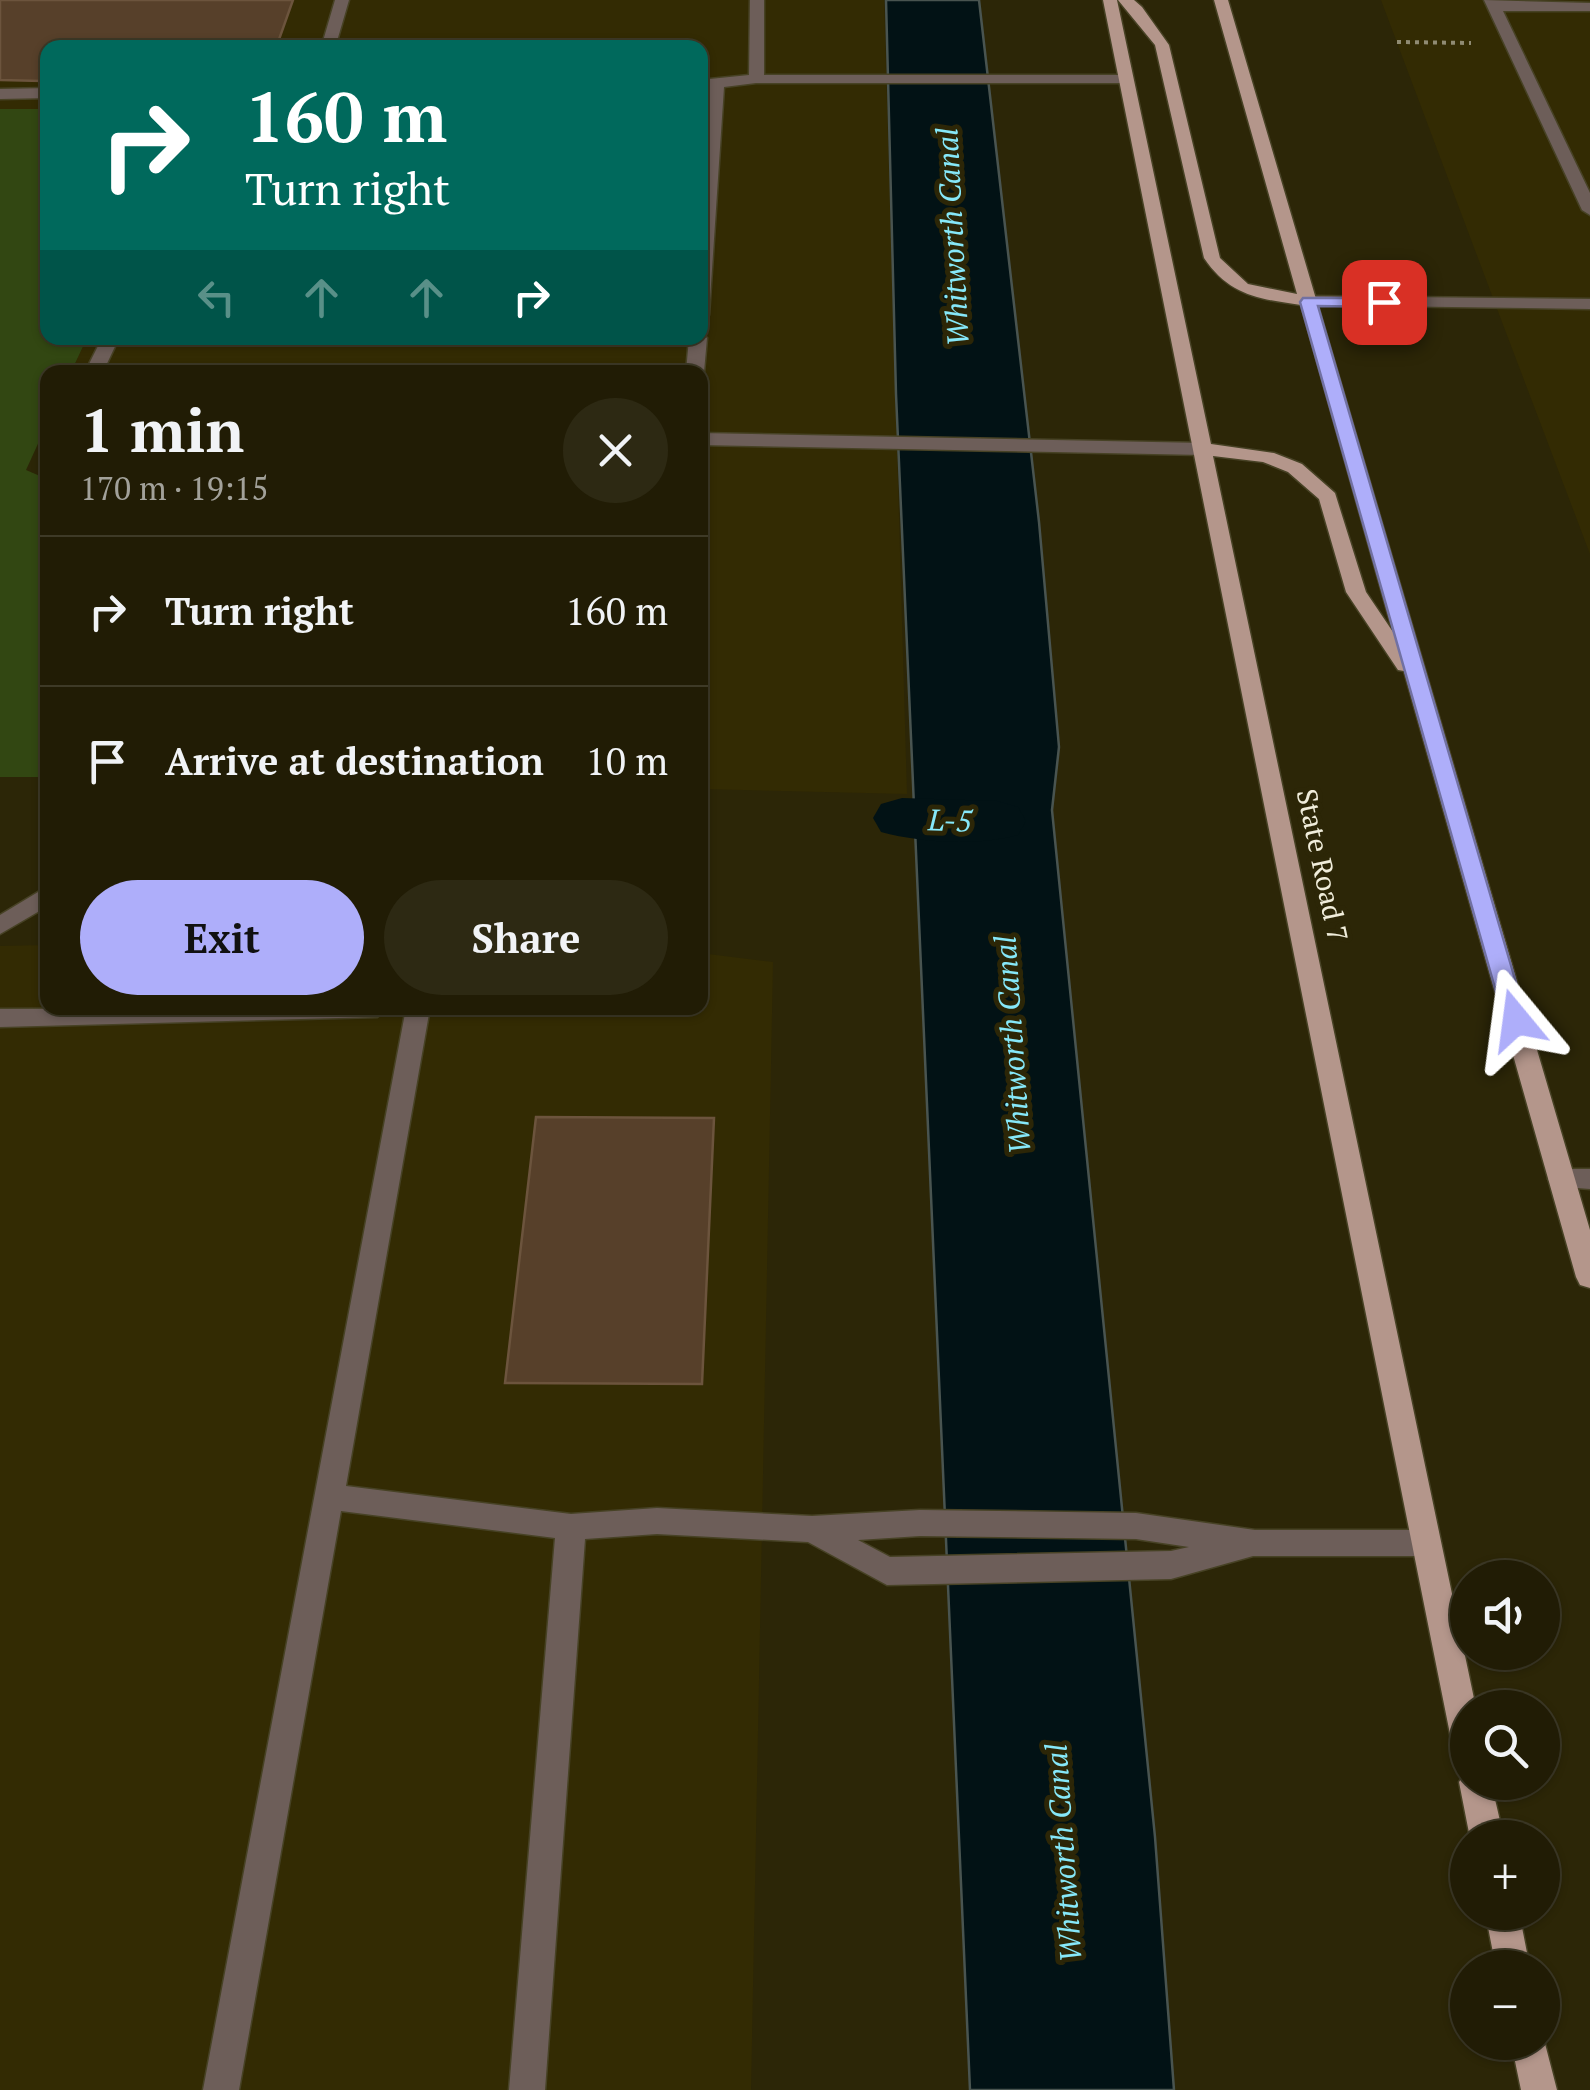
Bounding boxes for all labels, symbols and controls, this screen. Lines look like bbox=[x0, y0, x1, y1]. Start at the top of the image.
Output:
text: 160 m bbox=[245, 69, 447, 162]
icon: right bbox=[80, 80, 210, 210]
water label: Whitworth Canal bbox=[926, 126, 978, 347]
text: Turn right bbox=[245, 158, 450, 218]
pin bbox=[1342, 260, 1427, 345]
icon: left bbox=[189, 270, 244, 325]
icon: ahead bbox=[294, 270, 349, 325]
icon: ahead bbox=[399, 270, 454, 325]
icon: right bbox=[504, 270, 559, 325]
icon: arrive bbox=[1357, 275, 1412, 330]
text: 1 min bbox=[80, 390, 244, 469]
button: close bbox=[563, 398, 668, 503]
text: 170 m · 19:15 bbox=[80, 467, 268, 509]
icon: right bbox=[80, 584, 135, 639]
text: Turn right bbox=[165, 586, 354, 636]
text: 160 m bbox=[565, 586, 668, 636]
icon: arrive bbox=[80, 734, 135, 789]
text: Arrive at destination bbox=[165, 736, 544, 786]
text: 10 m bbox=[585, 736, 668, 786]
street label: State Road 7 bbox=[1289, 785, 1357, 945]
water label: L-5 bbox=[926, 799, 974, 841]
button: Exit bbox=[80, 880, 364, 995]
button: Share bbox=[384, 880, 668, 995]
water label: Whitworth Canal bbox=[984, 934, 1040, 1156]
position arrow bbox=[1464, 968, 1568, 1072]
map controls bbox=[1450, 1560, 1560, 2060]
button: sound bbox=[1450, 1560, 1560, 1670]
button: search bbox=[1450, 1690, 1560, 1800]
water label: Whitworth Canal bbox=[1035, 1742, 1091, 1964]
button: + bbox=[1450, 1820, 1560, 1930]
button: − bbox=[1450, 1950, 1560, 2060]

